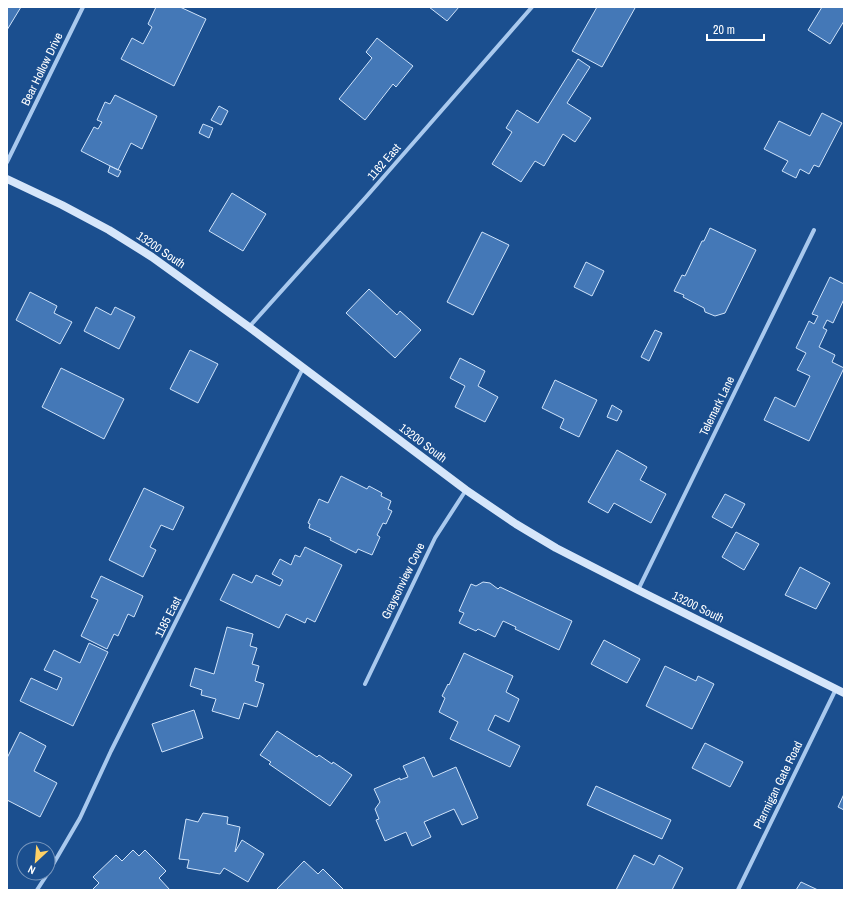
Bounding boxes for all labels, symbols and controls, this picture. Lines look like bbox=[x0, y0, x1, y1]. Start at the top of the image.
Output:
scale bar bbox=[707, 16, 764, 42]
text: 20 m bbox=[713, 22, 735, 38]
street label: Bear Hollow Drive bbox=[17, 30, 67, 108]
street label: 1162 East bbox=[364, 140, 405, 184]
street label: 13200 South bbox=[133, 228, 189, 272]
street label: Telemark Lane bbox=[696, 373, 738, 439]
street label: 13200 South bbox=[396, 420, 450, 466]
street label: Graysonview Cove bbox=[378, 540, 428, 622]
street label: 13200 South bbox=[669, 588, 727, 626]
street label: 1185 East bbox=[151, 594, 185, 640]
street label: Ptarmigan Gate Road bbox=[750, 738, 806, 832]
north arrow bbox=[16, 841, 56, 881]
text: N bbox=[26, 862, 38, 878]

